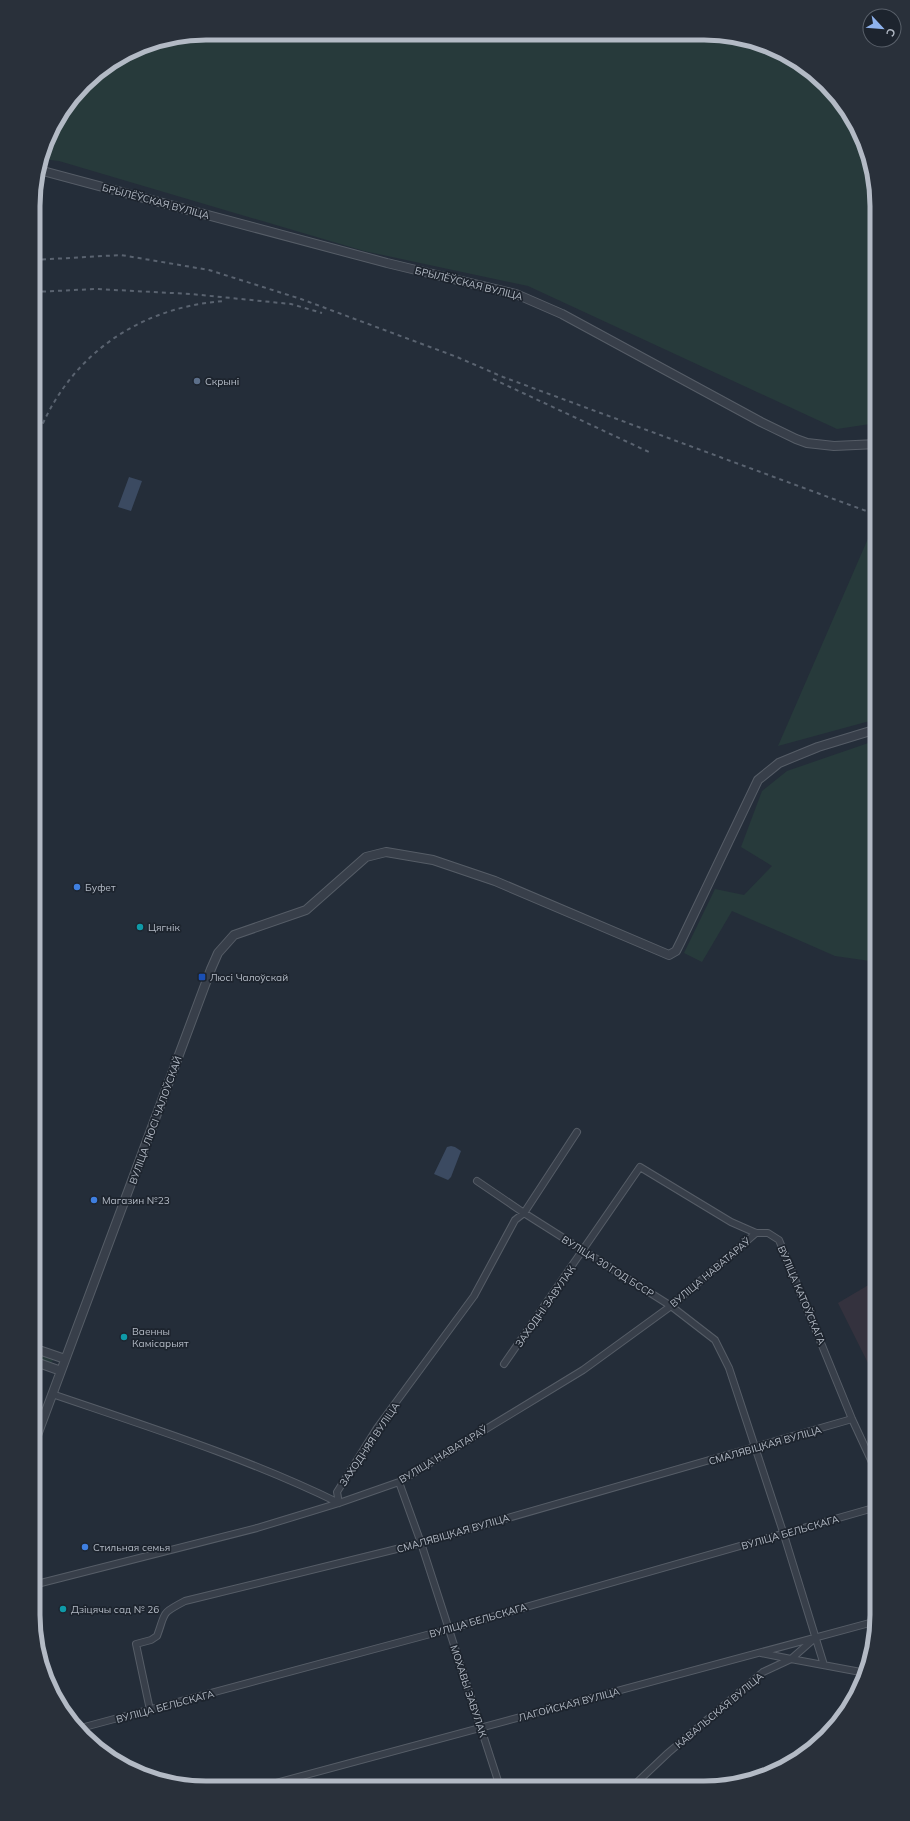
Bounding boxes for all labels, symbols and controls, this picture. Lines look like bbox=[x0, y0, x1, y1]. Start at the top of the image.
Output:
north arrow bbox=[862, 8, 902, 48]
text: С bbox=[883, 26, 899, 39]
street label: БРЫЛЁЎСКАЯ ВУЛІЦА bbox=[101, 181, 212, 222]
street label: БРЫЛЁЎСКАЯ ВУЛІЦА bbox=[414, 264, 525, 303]
place label: Скрыні bbox=[205, 375, 239, 388]
marker: Скрыні bbox=[192, 376, 202, 386]
place label: Буфет bbox=[85, 881, 116, 894]
marker: Буфет bbox=[72, 882, 82, 892]
place label: Цягнік bbox=[148, 921, 180, 934]
marker: Цягнік bbox=[135, 922, 145, 932]
place label: Люсі Чалоўскай bbox=[210, 971, 288, 984]
marker: Люсі Чалоўскай bbox=[197, 972, 207, 982]
street label: ВУЛІЦА ЛЮСІ ЧАЛОЎСКАЙ bbox=[126, 1054, 185, 1186]
place label: Магазин №23 bbox=[102, 1194, 170, 1207]
marker: Магазин №23 bbox=[89, 1195, 99, 1205]
street label: ВУЛІЦА 30 ГОД БССР bbox=[559, 1233, 657, 1300]
street label: ВУЛІЦА НАВАТАРАЎ bbox=[667, 1235, 754, 1310]
street label: ВУЛІЦА КАТОЎСКАГА bbox=[775, 1244, 829, 1347]
street label: ЗАХОДНІ ЗАВУЛАК bbox=[512, 1263, 579, 1350]
place label: Ваенны Камісарыят bbox=[132, 1325, 189, 1350]
marker: Ваенны Камісарыят bbox=[119, 1332, 129, 1342]
street label: ЗАХОДНЯЯ ВУЛІЦА bbox=[337, 1399, 403, 1489]
street label: ВУЛІЦА НАВАТАРАЎ bbox=[396, 1423, 490, 1486]
street label: СМАЛЯВІЦКАЯ ВУЛІЦА bbox=[707, 1423, 824, 1468]
street label: СМАЛЯВІЦКАЯ ВУЛІЦА bbox=[395, 1511, 512, 1556]
street label: ВУЛІЦА БЕЛЬСКАГА bbox=[740, 1512, 841, 1553]
place label: Стильная семья bbox=[93, 1541, 170, 1554]
marker: Стильная семья bbox=[80, 1542, 90, 1552]
street label: ВУЛІЦА БЕЛЬСКАГА bbox=[428, 1600, 529, 1641]
place label: Дзіцячы сад № 26 bbox=[71, 1603, 159, 1616]
marker: Дзіцячы сад № 26 bbox=[58, 1604, 68, 1614]
street label: МОХАВЫ ЗАВУЛАК bbox=[447, 1643, 490, 1739]
street label: КАВАЛЬСКАЯ ВУЛІЦА bbox=[673, 1669, 767, 1751]
street label: ЛАГОЙСКАЯ ВУЛІЦА bbox=[517, 1685, 622, 1724]
street label: ВУЛІЦА БЕЛЬСКАГА bbox=[115, 1687, 216, 1726]

